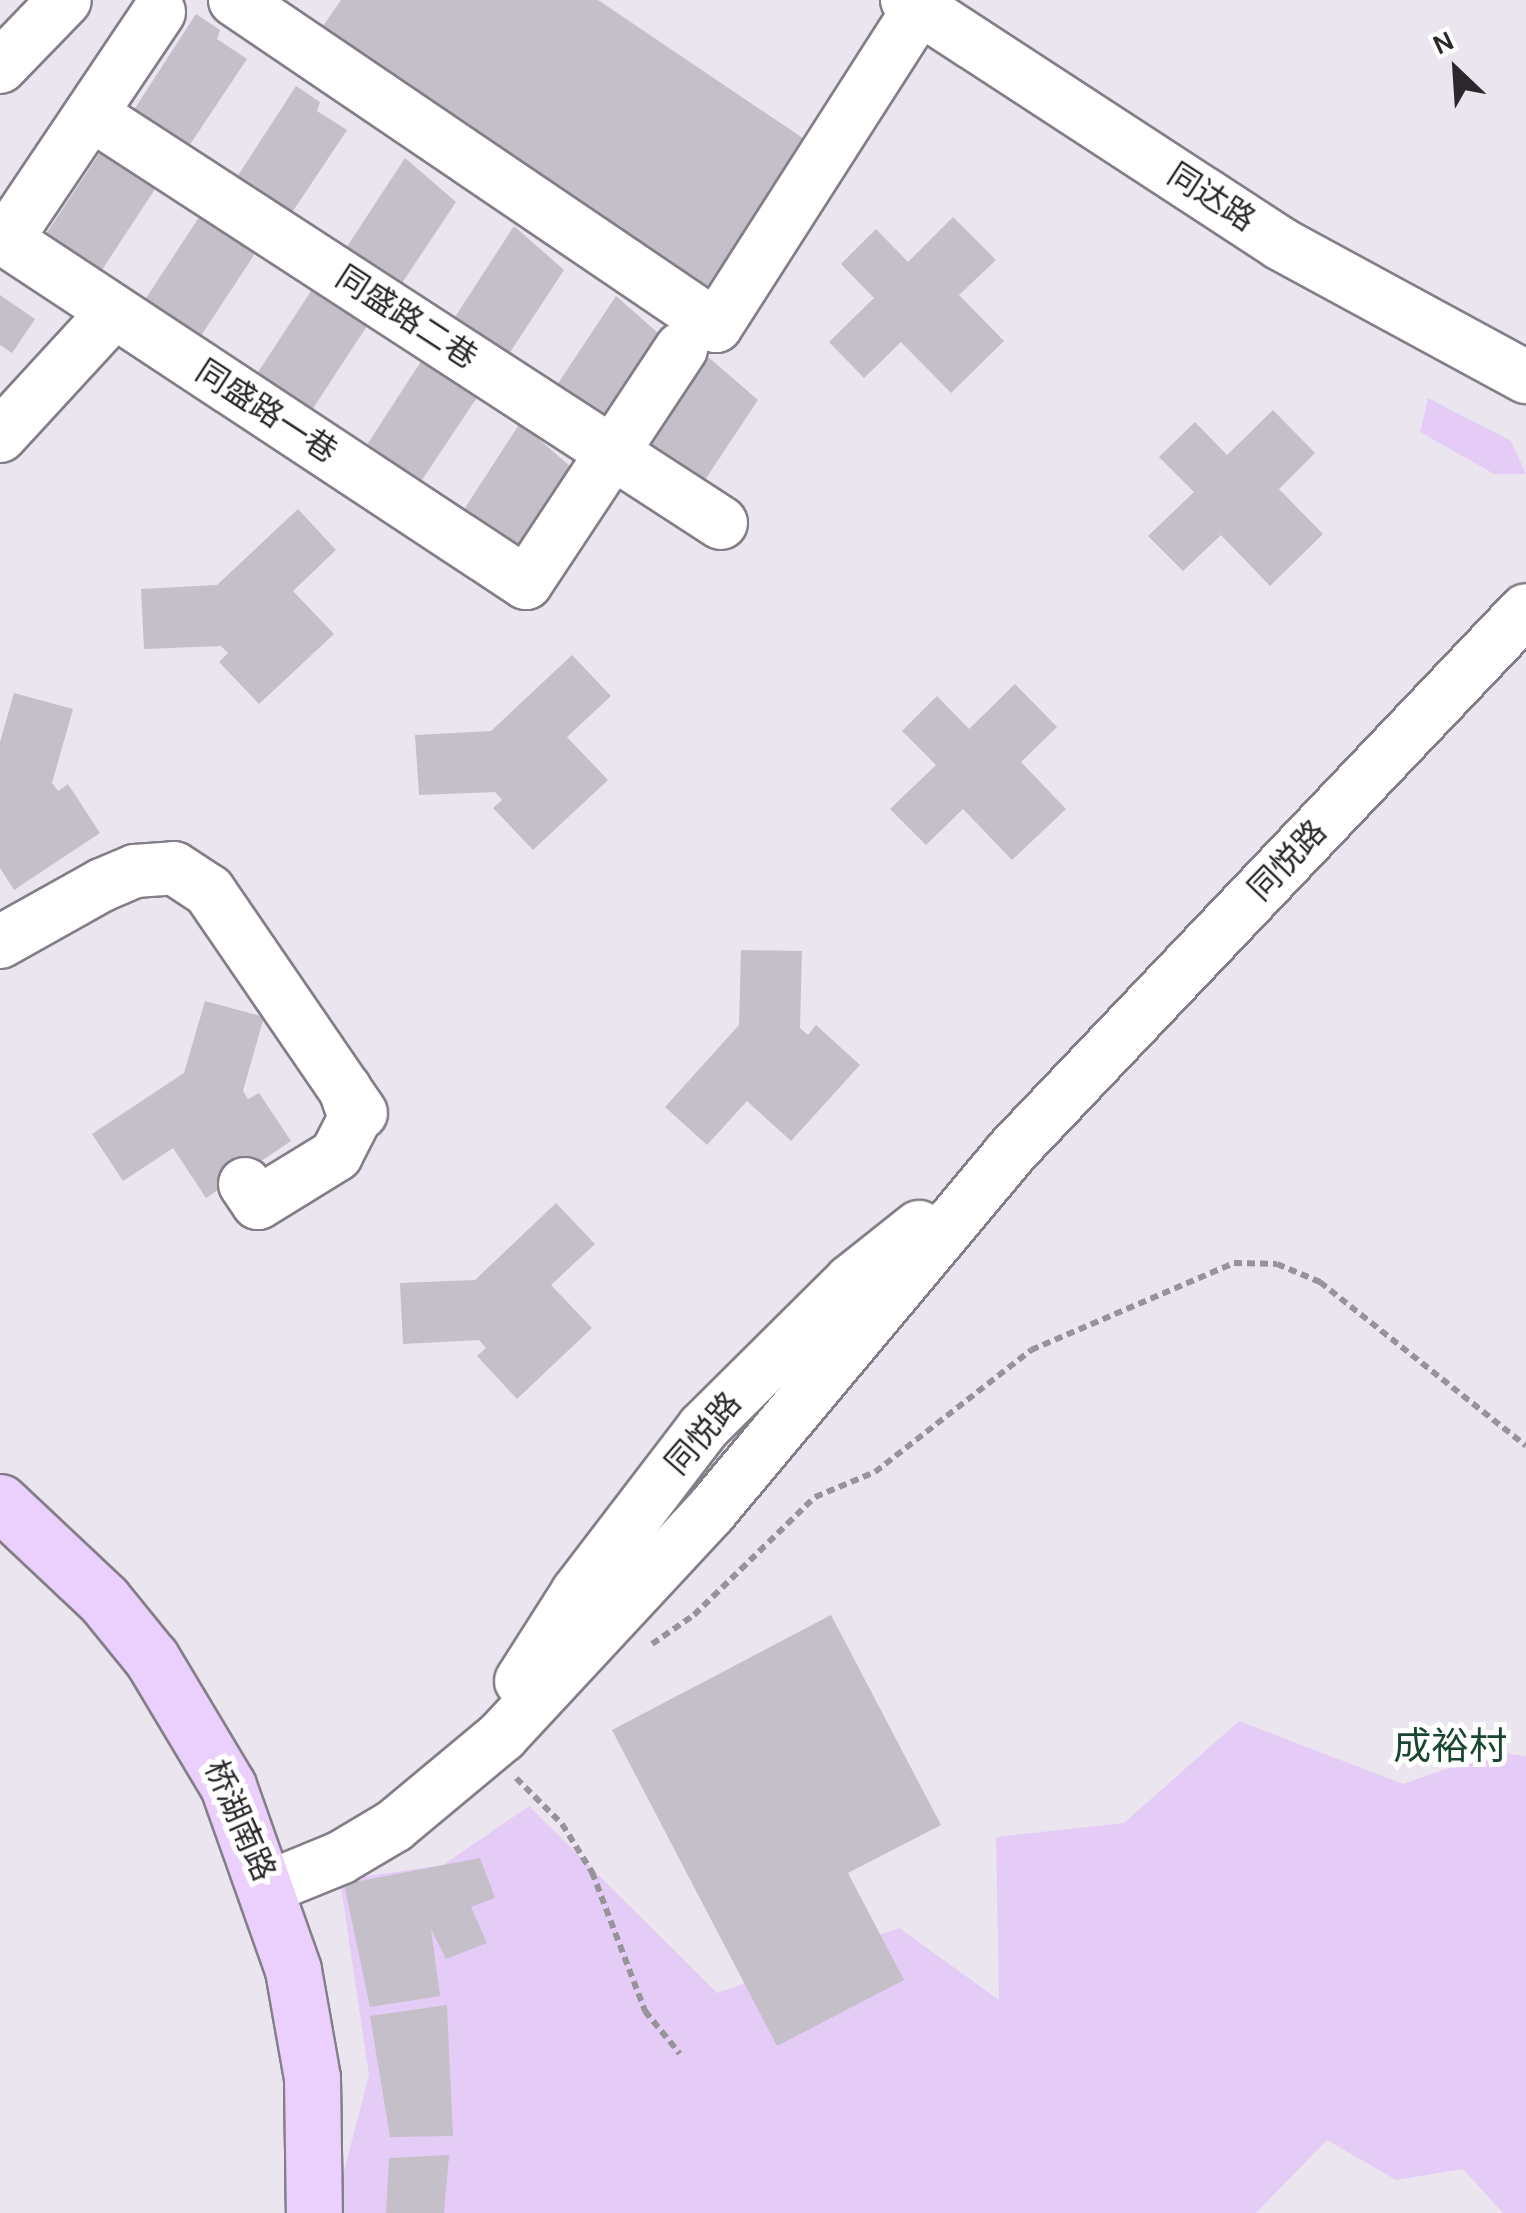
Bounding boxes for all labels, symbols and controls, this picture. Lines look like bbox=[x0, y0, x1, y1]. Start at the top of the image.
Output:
north arrow bbox=[1406, 20, 1506, 120]
text: N bbox=[1427, 23, 1459, 62]
street label: 同达路 bbox=[1160, 156, 1262, 240]
street label: 同盛路二巷 bbox=[328, 258, 484, 378]
street label: 同盛路一巷 bbox=[188, 352, 344, 472]
street label: 同悦路 bbox=[1241, 813, 1335, 909]
street label: 同悦路 bbox=[658, 1385, 750, 1483]
district label: 成裕村 bbox=[1393, 1724, 1507, 1770]
street label: 桥湖南路 bbox=[195, 1755, 283, 1887]

